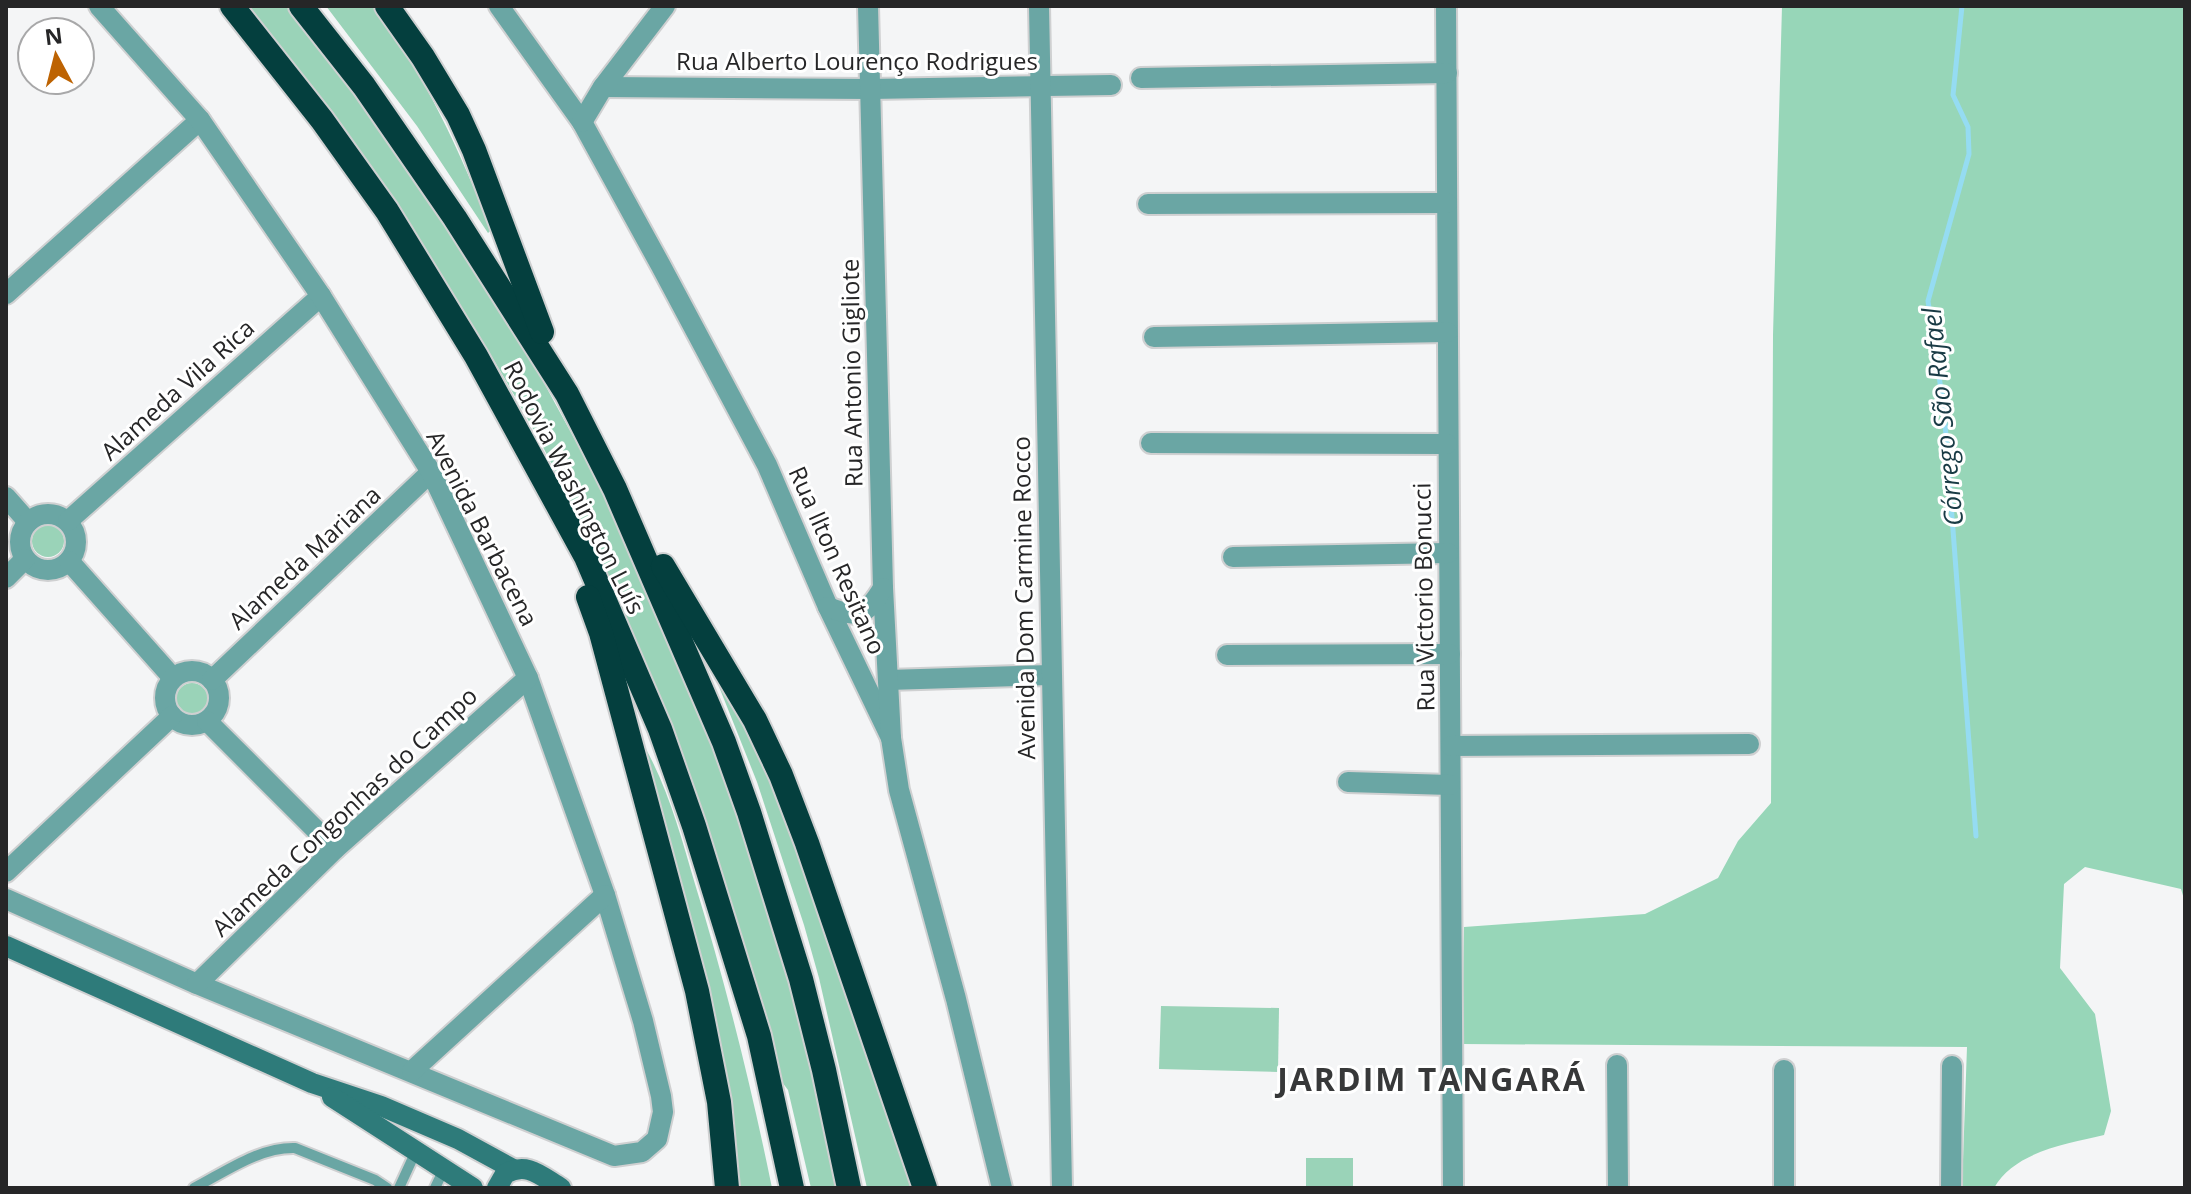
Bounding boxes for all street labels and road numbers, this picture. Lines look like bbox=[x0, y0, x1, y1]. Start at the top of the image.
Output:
street label: Rua Alberto Lourenço Rodrigues bbox=[676, 44, 1038, 77]
street label: Rua Antonio Gigliote bbox=[833, 258, 869, 488]
street label: Alameda Vila Rica bbox=[93, 311, 261, 467]
street label: Rodovia Washington Luís bbox=[497, 355, 653, 619]
street label: Avenida Barbacena bbox=[419, 425, 547, 631]
street label: Avenida Dom Carmine Rocco bbox=[1004, 436, 1042, 760]
street label: Rua Ilton Resitano bbox=[782, 461, 894, 659]
street label: Alameda Mariana bbox=[221, 478, 387, 636]
street label: Rua Victorio Bonucci bbox=[1405, 482, 1441, 712]
street label: Alameda Congonhas do Campo bbox=[204, 679, 484, 943]

